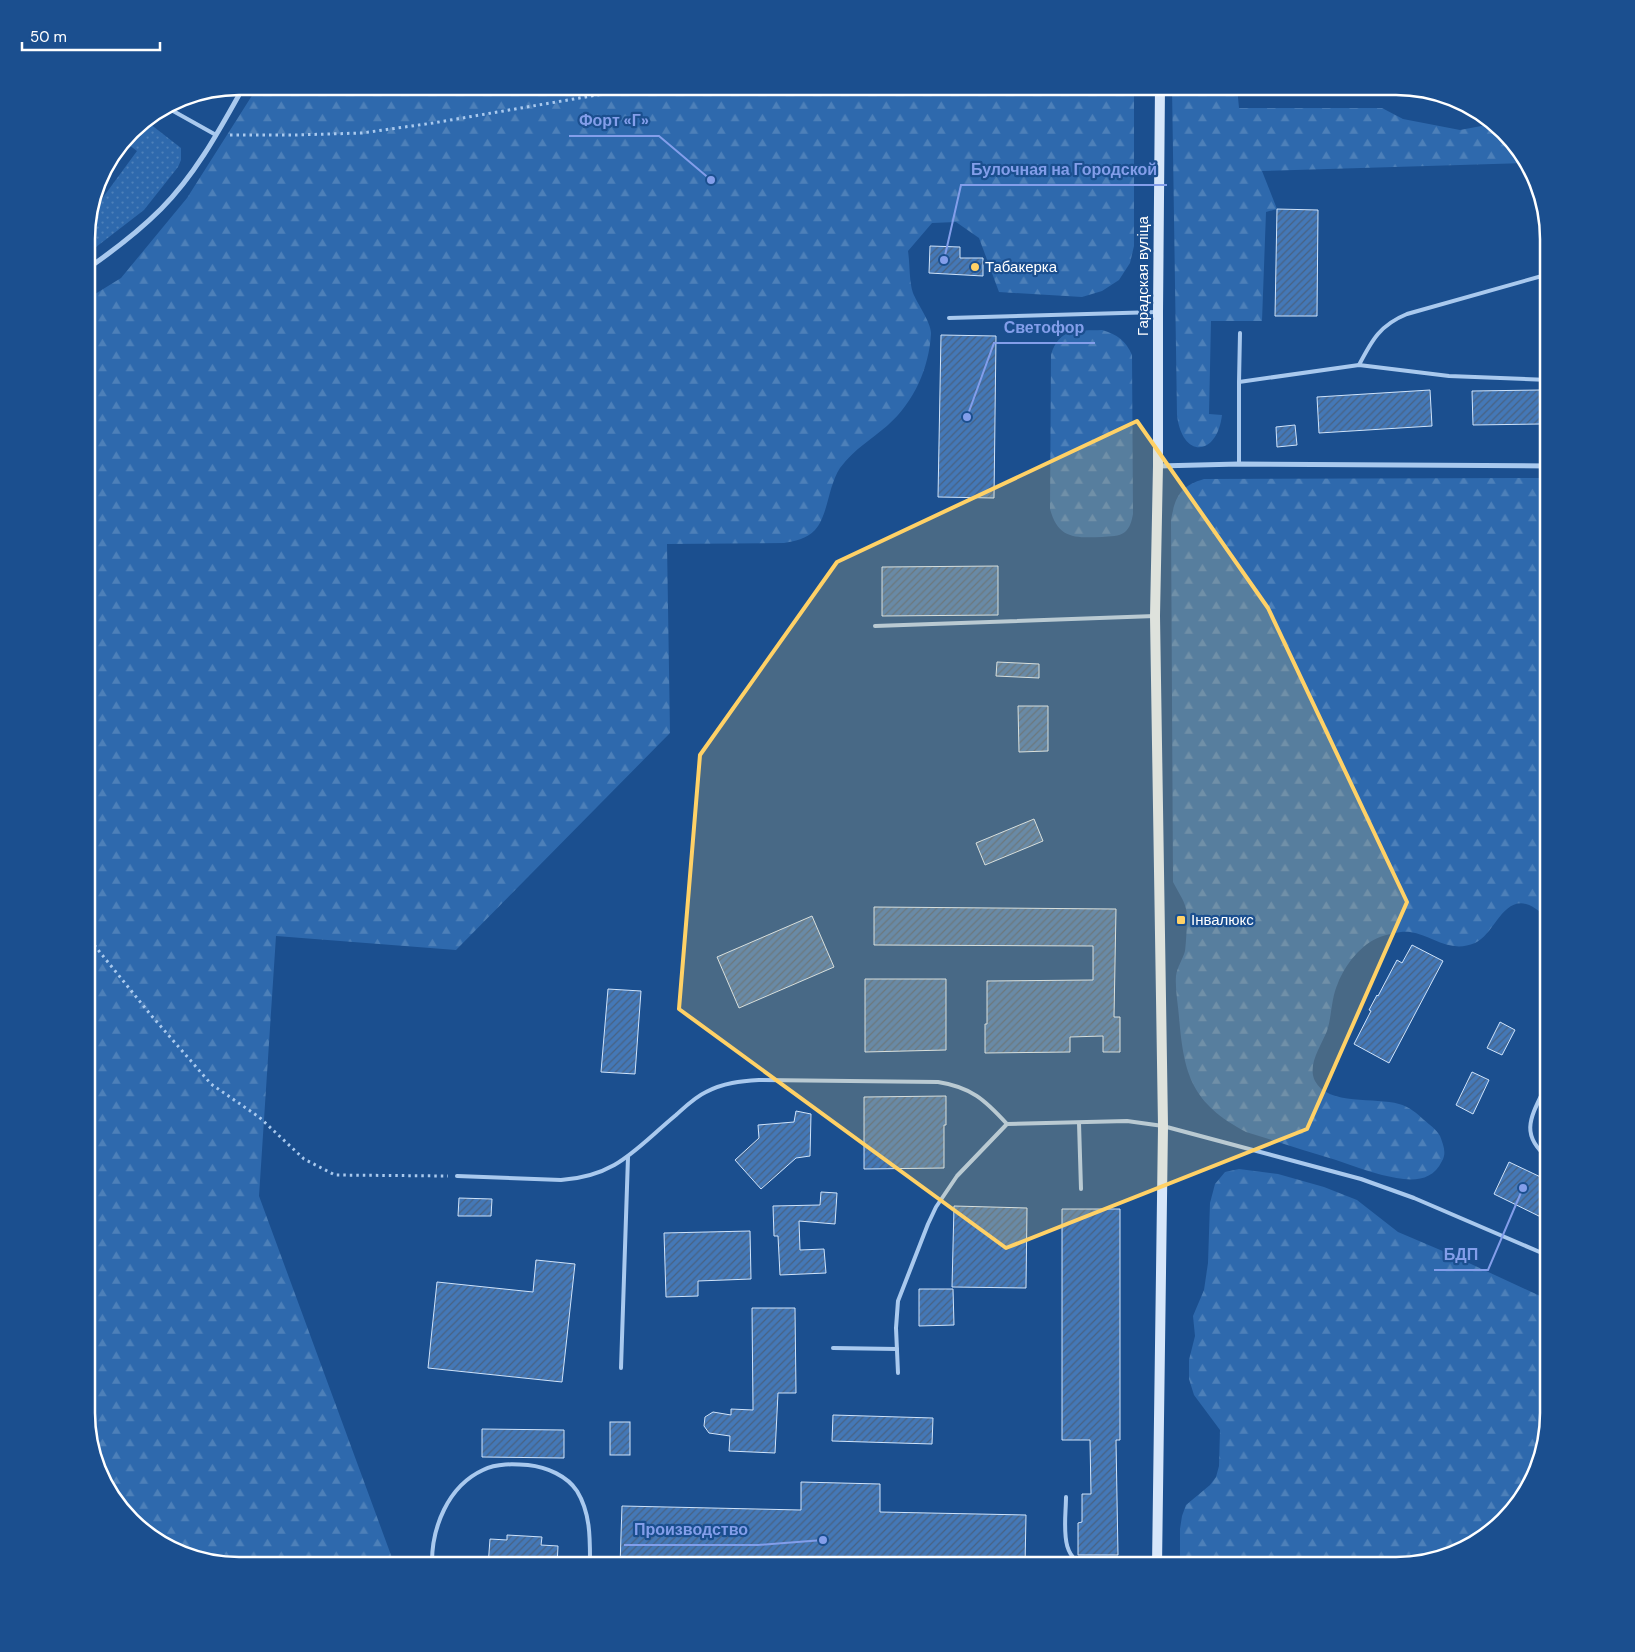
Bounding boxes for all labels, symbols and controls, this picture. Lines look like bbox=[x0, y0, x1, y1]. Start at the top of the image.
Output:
scale bar bbox=[22, 20, 160, 52]
text: 50 m bbox=[30, 27, 67, 47]
callout: Форт «Г» bbox=[569, 105, 659, 136]
text: Форт «Г» bbox=[579, 110, 649, 131]
callout: Булочная на Городской bbox=[961, 154, 1167, 185]
text: Булочная на Городской bbox=[971, 159, 1157, 180]
street label: Гарадская вуліца bbox=[1133, 215, 1153, 336]
place label: Табакерка bbox=[985, 257, 1058, 277]
marker: Табакерка bbox=[969, 261, 981, 273]
callout: Светофор bbox=[994, 312, 1095, 343]
text: Светофор bbox=[1004, 317, 1085, 338]
place label: Інвалюкс bbox=[1191, 910, 1254, 930]
marker: Інвалюкс bbox=[1175, 914, 1187, 926]
callout: БДП bbox=[1434, 1239, 1488, 1270]
text: БДП bbox=[1444, 1244, 1478, 1265]
callout: Производство bbox=[624, 1514, 758, 1545]
text: Производство bbox=[634, 1519, 748, 1540]

